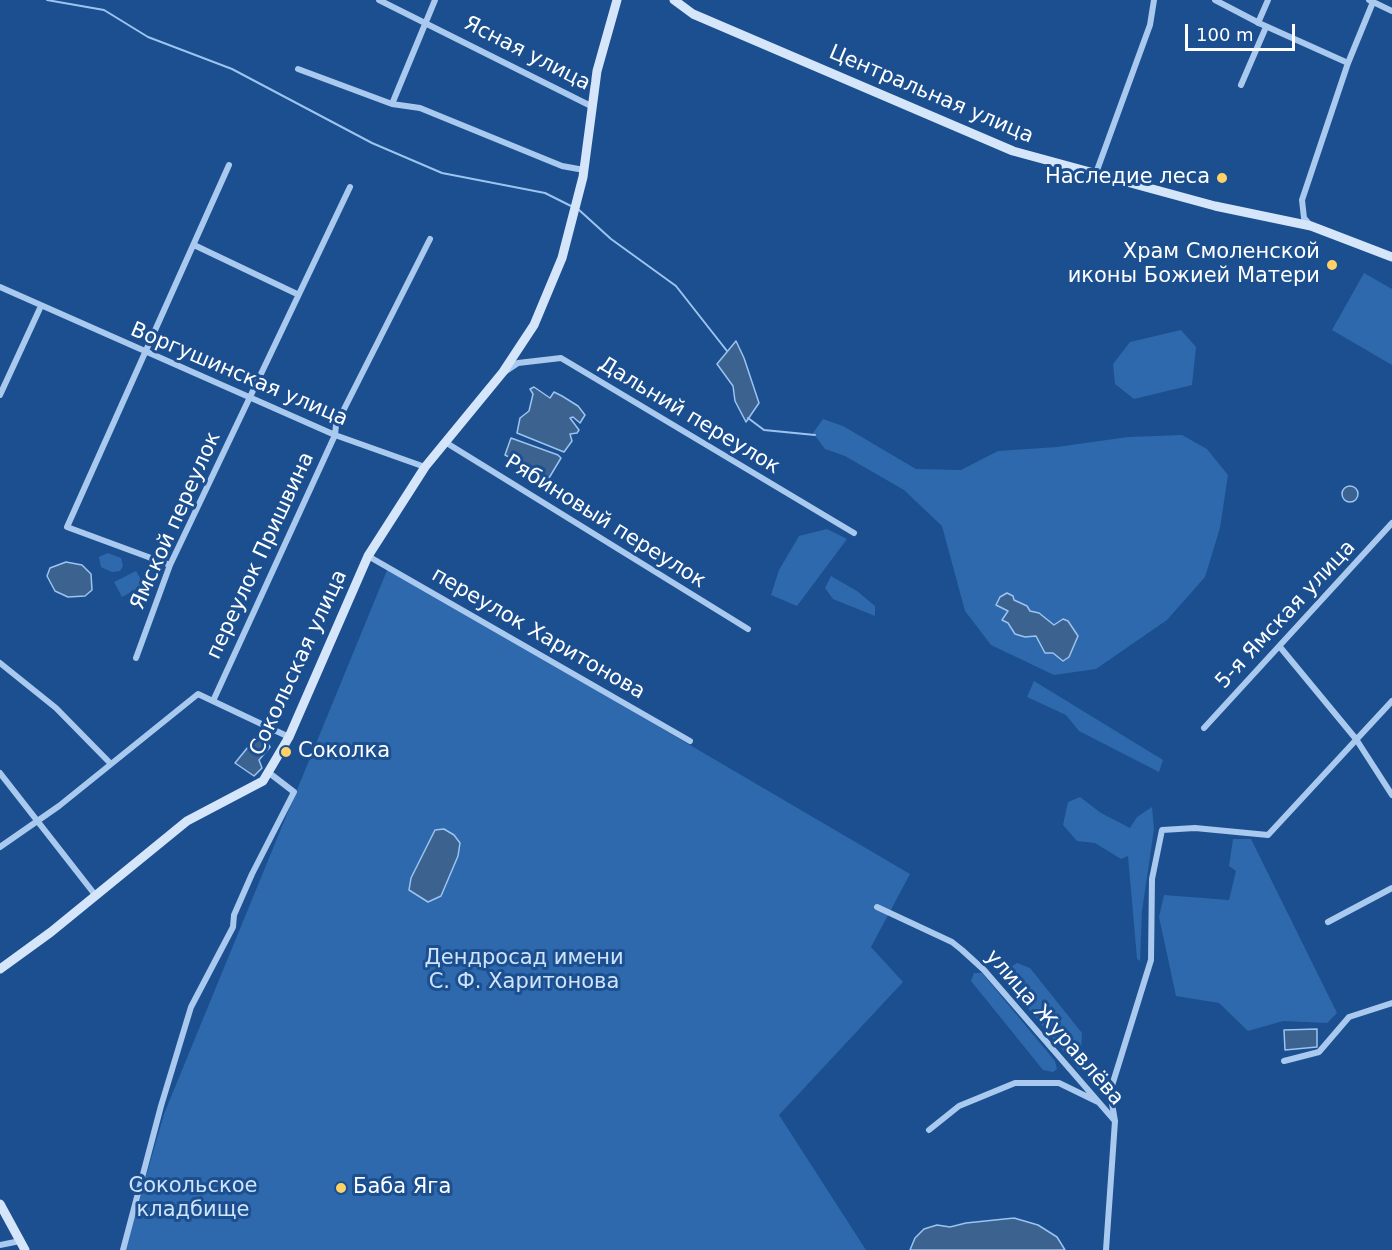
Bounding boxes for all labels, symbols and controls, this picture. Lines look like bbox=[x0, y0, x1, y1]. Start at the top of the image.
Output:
street label: Ясная улица bbox=[459, 11, 595, 97]
scale bar bbox=[1188, 12, 1298, 50]
text: 100 m bbox=[1196, 24, 1254, 45]
street label: Центральная улица bbox=[825, 40, 1037, 150]
place label: Наследие леса bbox=[1045, 165, 1210, 191]
marker: Наследие леса bbox=[1215, 171, 1229, 185]
place label: Храм Смоленской иконы Божией Матери bbox=[1068, 240, 1320, 290]
marker: Храм Смоленской иконы Божией Матери bbox=[1325, 258, 1339, 272]
street label: Воргушинская улица bbox=[127, 318, 351, 432]
street label: Дальний переулок bbox=[594, 352, 784, 480]
street label: Ямской переулок bbox=[125, 428, 227, 614]
street label: переулок Пришвина bbox=[202, 448, 320, 664]
street label: Рябиновый переулок bbox=[500, 450, 710, 594]
street label: 5-я Ямская улица bbox=[1211, 536, 1361, 694]
street label: переулок Харитонова bbox=[427, 563, 649, 705]
street label: Сокольская улица bbox=[245, 566, 353, 760]
place label: Соколка bbox=[298, 739, 390, 765]
marker: Соколка bbox=[279, 745, 293, 759]
street label: улица Журавлёва bbox=[979, 945, 1129, 1111]
park label: Дендросад имени С. Ф. Харитонова bbox=[424, 946, 624, 996]
park label: Сокольское кладбище bbox=[129, 1174, 257, 1224]
place label: Баба Яга bbox=[353, 1175, 451, 1201]
marker: Баба Яга bbox=[334, 1181, 348, 1195]

